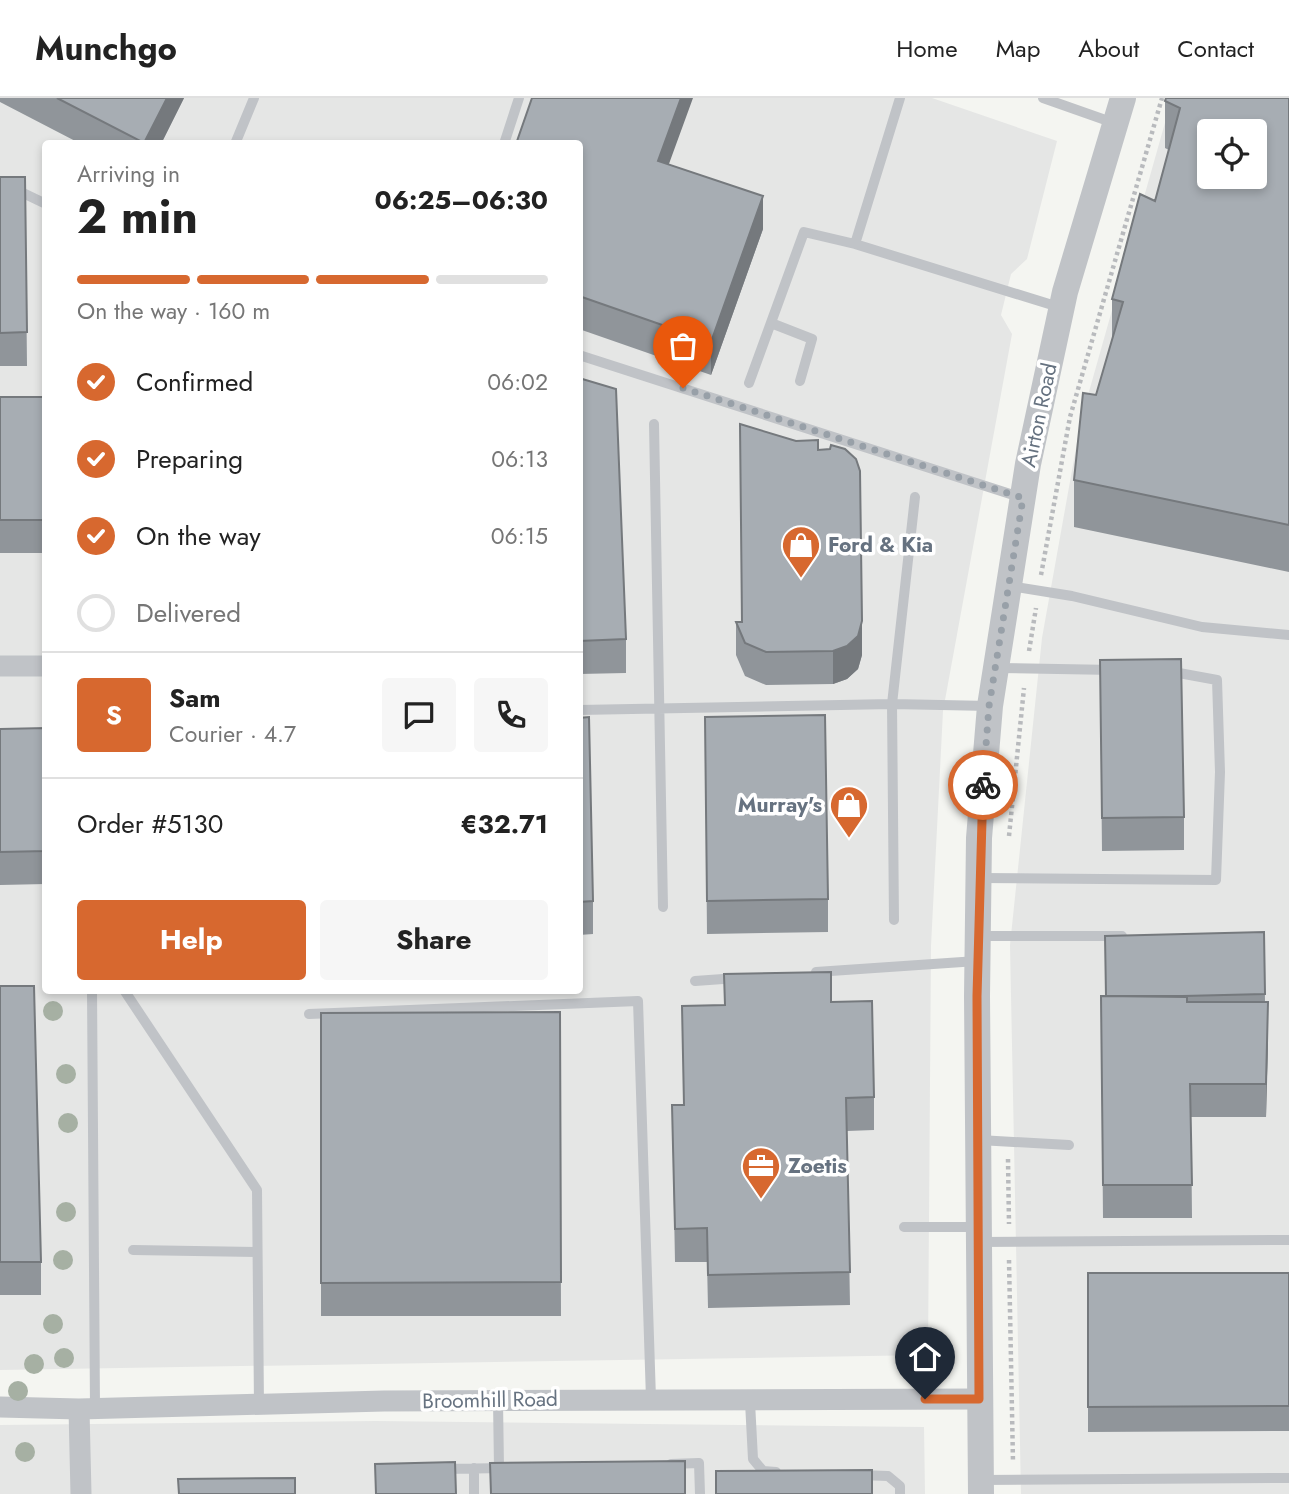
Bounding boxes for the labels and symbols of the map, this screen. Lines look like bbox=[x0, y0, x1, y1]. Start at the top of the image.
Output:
pin bbox=[653, 316, 713, 388]
street label: Airton Road bbox=[1013, 360, 1065, 470]
shop icon: Ford & Kia bbox=[780, 524, 822, 579]
place label: Ford & Kia bbox=[828, 530, 933, 560]
courier bbox=[948, 750, 1018, 820]
shop icon: Murray's bbox=[828, 784, 870, 839]
place label: Murray's bbox=[738, 790, 822, 820]
office icon: Zoetis bbox=[740, 1145, 782, 1200]
place label: Zoetis bbox=[788, 1151, 847, 1181]
pin bbox=[895, 1327, 955, 1399]
street label: Broomhill Road bbox=[422, 1384, 558, 1416]

